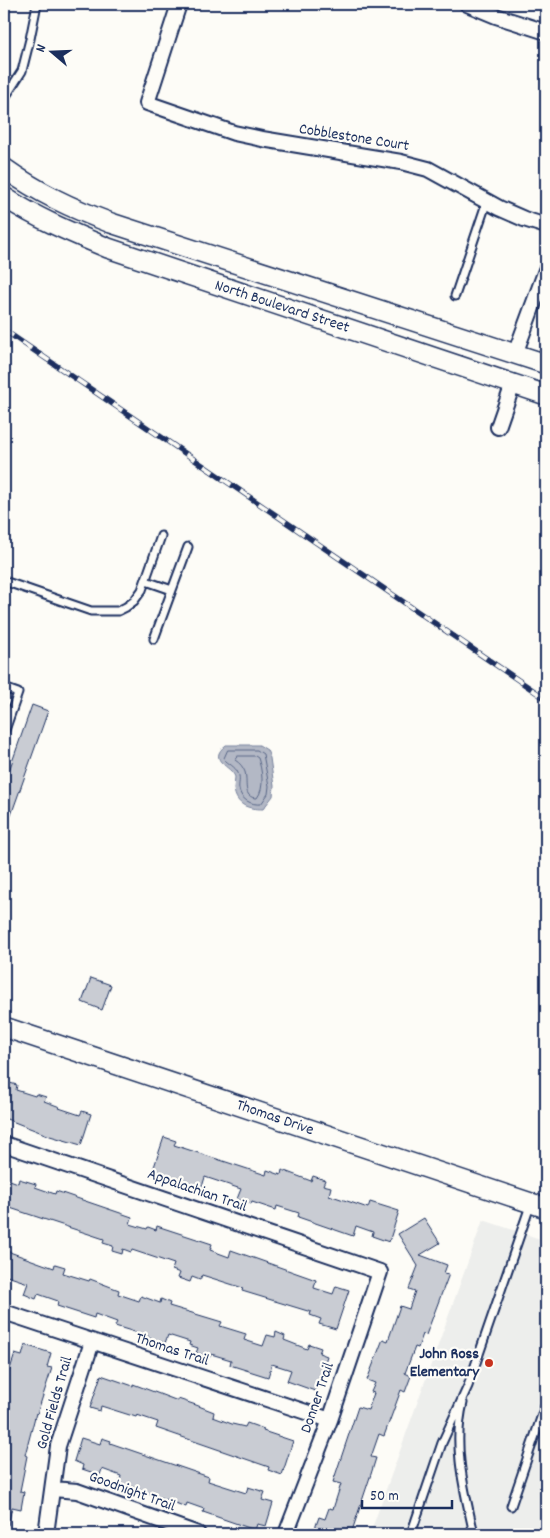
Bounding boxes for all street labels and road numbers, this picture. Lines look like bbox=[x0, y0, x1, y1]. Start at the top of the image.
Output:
street label: Cobblestone Court bbox=[297, 118, 411, 158]
street label: North Boulevard Street bbox=[212, 274, 352, 340]
street label: Thomas Drive bbox=[233, 1094, 317, 1142]
street label: Appalachian Trail bbox=[144, 1163, 250, 1219]
street label: Thomas Trail bbox=[132, 1327, 212, 1373]
street label: Gold Fields Trail bbox=[31, 1354, 79, 1452]
street label: Donner Trail bbox=[295, 1359, 341, 1436]
street label: Goodnight Trail bbox=[85, 1466, 179, 1518]

